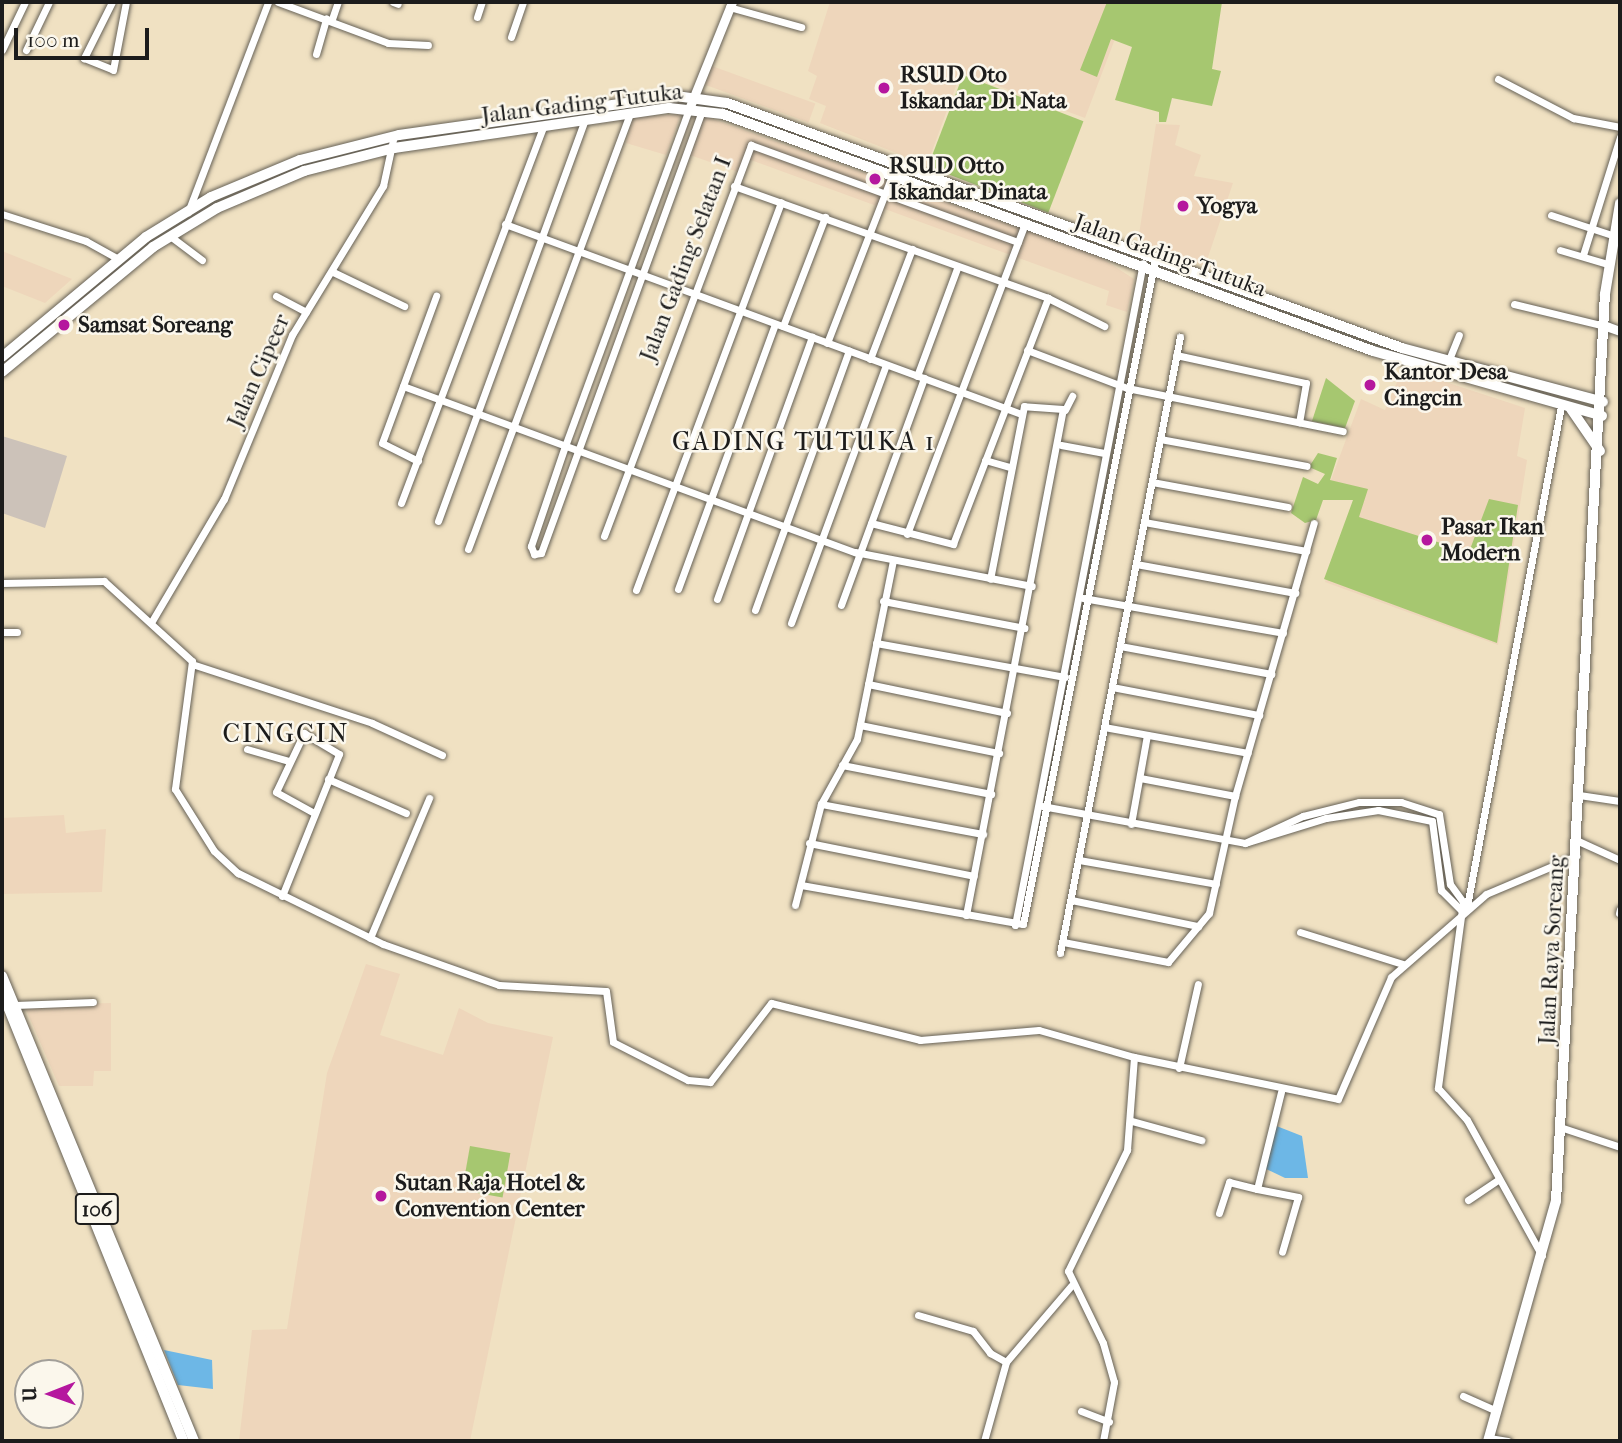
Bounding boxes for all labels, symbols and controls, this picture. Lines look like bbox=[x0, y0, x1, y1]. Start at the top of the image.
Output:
scale bar bbox=[18, 14, 152, 58]
text: 100 m bbox=[27, 28, 80, 52]
place label: RSUD Oto Iskandar Di Nata bbox=[900, 61, 1067, 115]
street label: Jalan Gading Tutuka bbox=[480, 78, 684, 130]
marker: RSUD Oto Iskandar Di Nata bbox=[874, 78, 894, 98]
place label: RSUD Otto Iskandar Dinata bbox=[889, 152, 1047, 206]
street label: Jalan Gading Selatan I bbox=[634, 153, 738, 365]
marker: RSUD Otto Iskandar Dinata bbox=[867, 171, 883, 187]
place label: Yogya bbox=[1197, 192, 1257, 220]
marker: Yogya bbox=[1175, 198, 1191, 214]
street label: Jalan Gading Tutuka bbox=[1070, 208, 1270, 304]
street label: Jalan Cipeer bbox=[222, 310, 296, 432]
place label: Samsat Soreang bbox=[78, 311, 233, 339]
marker: Samsat Soreang bbox=[56, 317, 72, 333]
place label: Kantor Desa Cingcin bbox=[1384, 358, 1507, 412]
marker: Kantor Desa Cingcin bbox=[1362, 377, 1378, 393]
district label: GADING TUTUKA 1 bbox=[674, 426, 934, 458]
place label: Pasar Ikan Modern bbox=[1441, 513, 1544, 567]
marker: Pasar Ikan Modern bbox=[1419, 532, 1435, 548]
district label: CINGCIN bbox=[223, 718, 349, 750]
street label: Jalan Raya Soreang bbox=[1533, 855, 1571, 1045]
place label: Sutan Raja Hotel & Convention Center bbox=[395, 1169, 585, 1223]
marker: Sutan Raja Hotel & Convention Center bbox=[373, 1188, 389, 1204]
road number: 106 bbox=[74, 1192, 120, 1226]
north arrow bbox=[14, 1359, 84, 1429]
text: U bbox=[19, 1387, 41, 1402]

